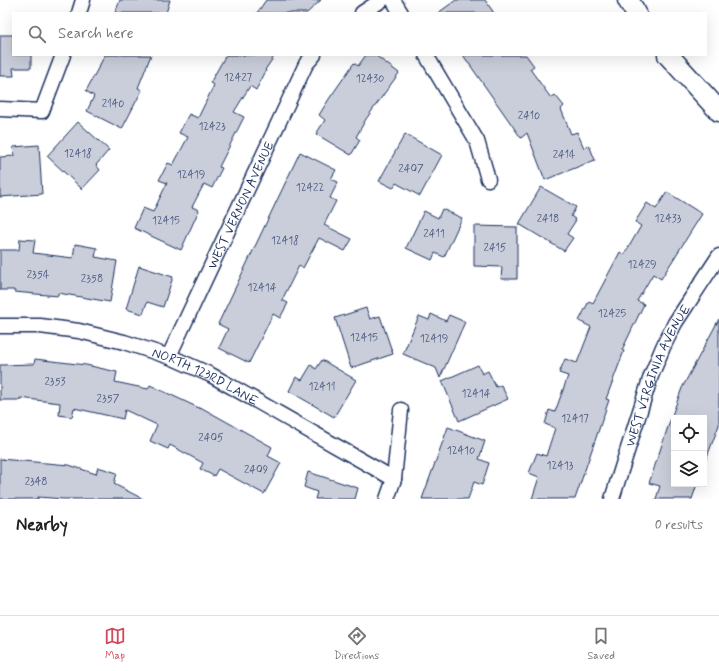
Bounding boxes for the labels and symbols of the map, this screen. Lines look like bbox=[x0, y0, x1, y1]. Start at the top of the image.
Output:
house number: 12427 bbox=[224, 71, 253, 85]
house number: 12430 bbox=[356, 72, 384, 86]
house number: 2140 bbox=[102, 97, 124, 111]
house number: 2410 bbox=[518, 109, 540, 123]
house number: 12423 bbox=[198, 120, 226, 134]
street label: WEST VERNON AVENUE bbox=[204, 138, 279, 272]
house number: 12418 bbox=[64, 147, 92, 161]
house number: 2414 bbox=[553, 148, 576, 162]
house number: 2407 bbox=[398, 162, 424, 176]
house number: 12419 bbox=[177, 168, 205, 182]
house number: 12422 bbox=[296, 181, 324, 195]
house number: 2418 bbox=[537, 212, 559, 226]
house number: 12433 bbox=[655, 212, 682, 226]
house number: 12415 bbox=[152, 214, 180, 228]
house number: 2411 bbox=[423, 227, 445, 241]
house number: 12418 bbox=[271, 234, 299, 248]
house number: 2415 bbox=[484, 241, 507, 255]
house number: 12429 bbox=[627, 258, 657, 272]
house number: 2354 bbox=[27, 268, 50, 282]
house number: 2358 bbox=[81, 272, 103, 286]
house number: 12414 bbox=[248, 281, 277, 295]
street label: WEST VIRGINIA AVENUE bbox=[622, 302, 695, 449]
house number: 12425 bbox=[598, 307, 626, 321]
house number: 12415 bbox=[350, 331, 378, 345]
house number: 12419 bbox=[420, 332, 448, 346]
street label: NORTH 123RD LANE bbox=[150, 345, 261, 410]
house number: 2353 bbox=[44, 375, 66, 389]
house number: 12411 bbox=[309, 380, 335, 394]
house number: 12414 bbox=[462, 387, 491, 401]
house number: 2357 bbox=[97, 392, 120, 406]
house number: 12417 bbox=[561, 412, 589, 426]
house number: 2405 bbox=[198, 431, 224, 445]
house number: 12410 bbox=[447, 444, 475, 458]
house number: 12413 bbox=[547, 459, 574, 473]
house number: 2409 bbox=[244, 463, 268, 477]
house number: 2348 bbox=[25, 475, 47, 489]

